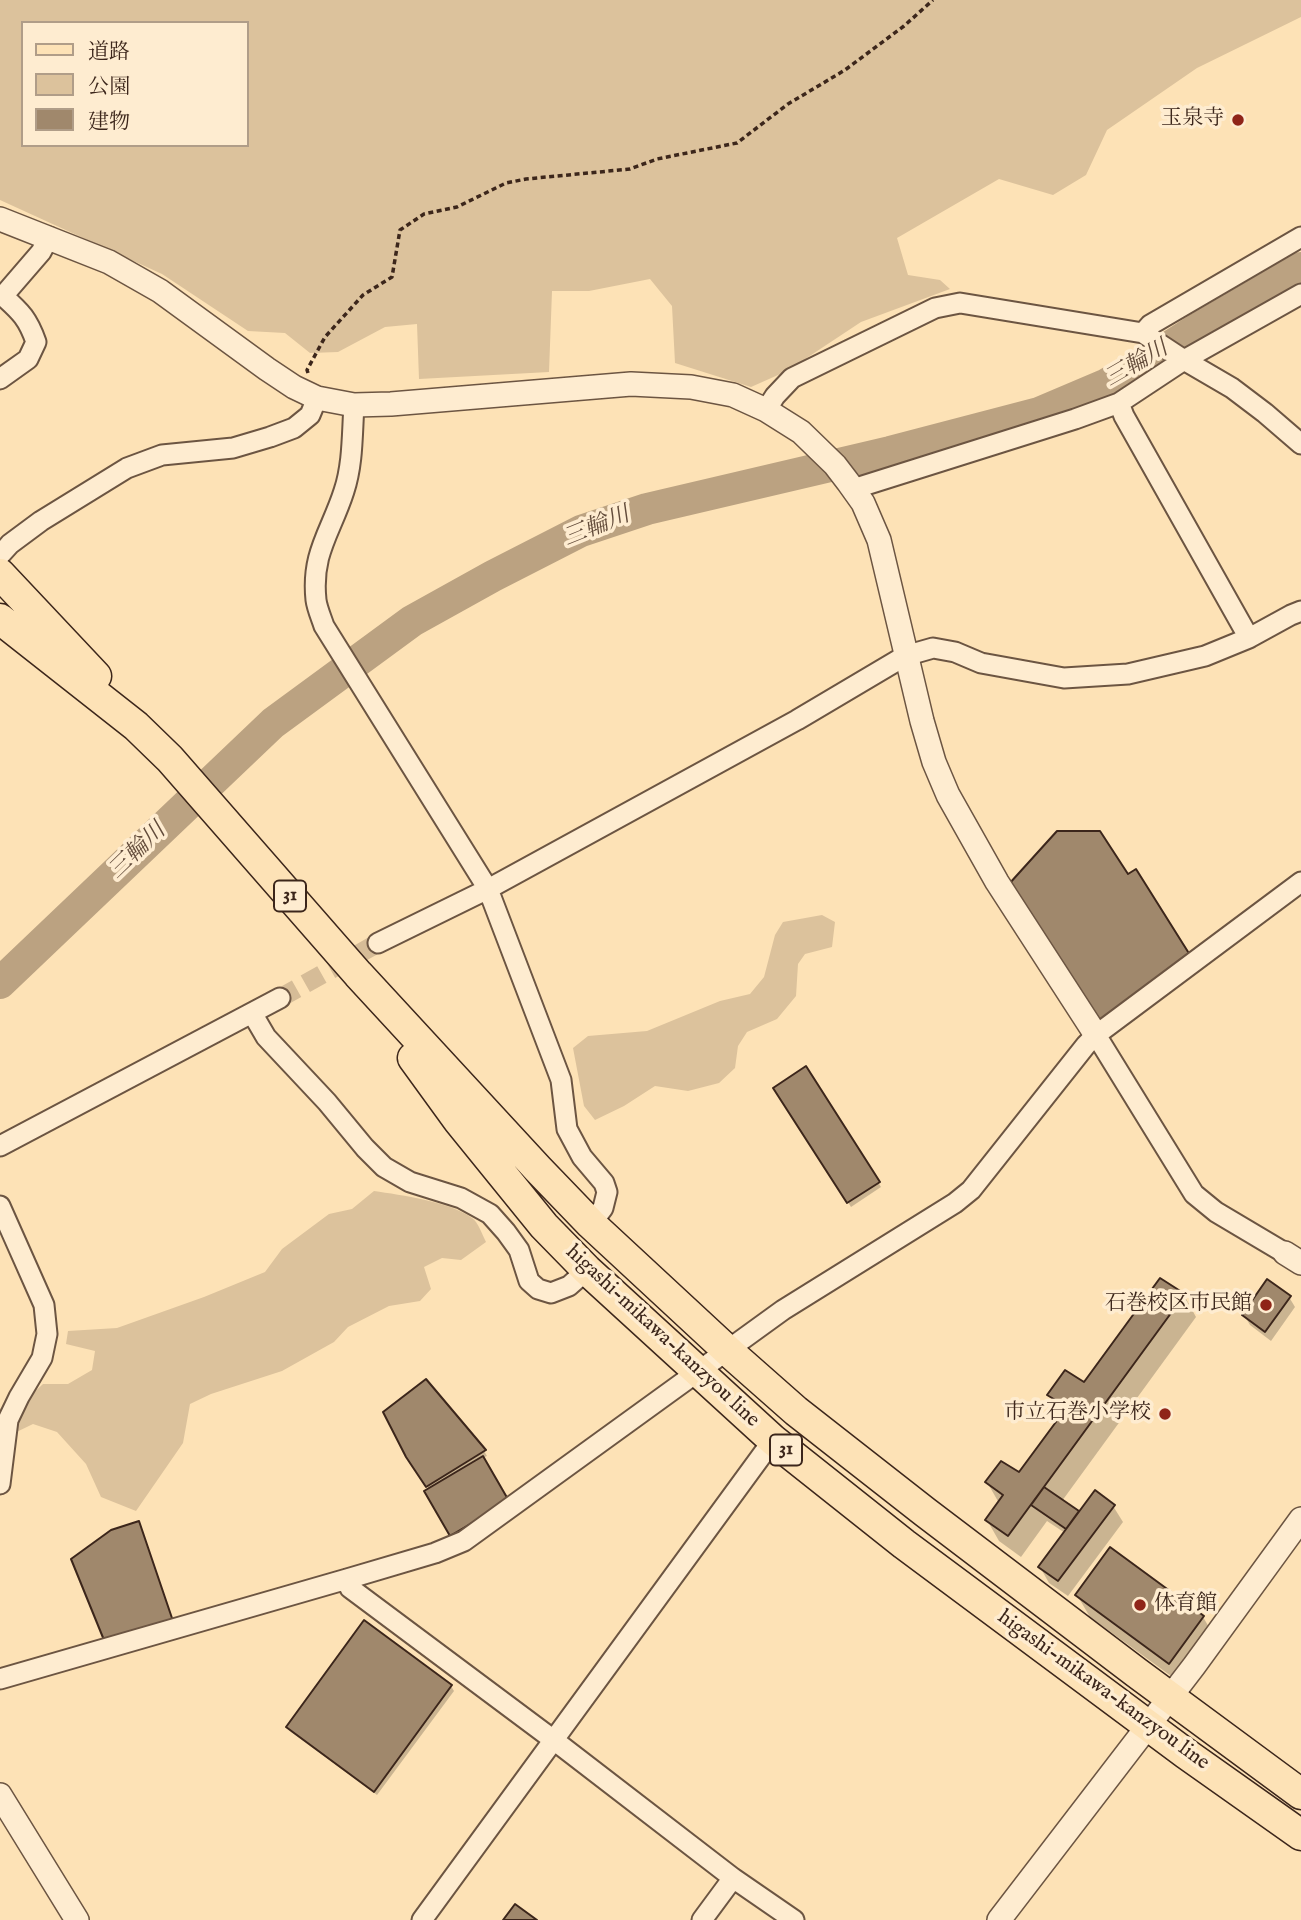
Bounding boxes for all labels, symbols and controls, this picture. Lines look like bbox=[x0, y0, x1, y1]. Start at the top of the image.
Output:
legend bbox=[21, 21, 248, 147]
text: 道路 bbox=[88, 39, 130, 66]
text: 公園 bbox=[88, 74, 130, 101]
place label: 玉泉寺 bbox=[1161, 107, 1224, 133]
text: 建物 bbox=[88, 109, 130, 136]
marker: 玉泉寺 bbox=[1230, 112, 1246, 128]
water label: 三輪川 bbox=[1100, 336, 1174, 394]
water label: 三輪川 bbox=[560, 502, 634, 554]
water label: 三輪川 bbox=[104, 818, 172, 886]
road number: 31 bbox=[274, 880, 306, 912]
street label: higashi-mikawa-kanzyou line bbox=[560, 1241, 764, 1433]
place label: 石巻校区市民館 bbox=[1105, 1292, 1252, 1318]
marker: 石巻校区市民館 bbox=[1258, 1297, 1274, 1313]
place label: 市立石巻小学校 bbox=[1004, 1401, 1151, 1427]
marker: 市立石巻小学校 bbox=[1157, 1406, 1173, 1422]
road number: 31 bbox=[770, 1434, 802, 1466]
place label: 体育館 bbox=[1154, 1592, 1217, 1618]
marker: 体育館 bbox=[1132, 1597, 1148, 1613]
street label: higashi-mikawa-kanzyou line bbox=[992, 1606, 1214, 1776]

